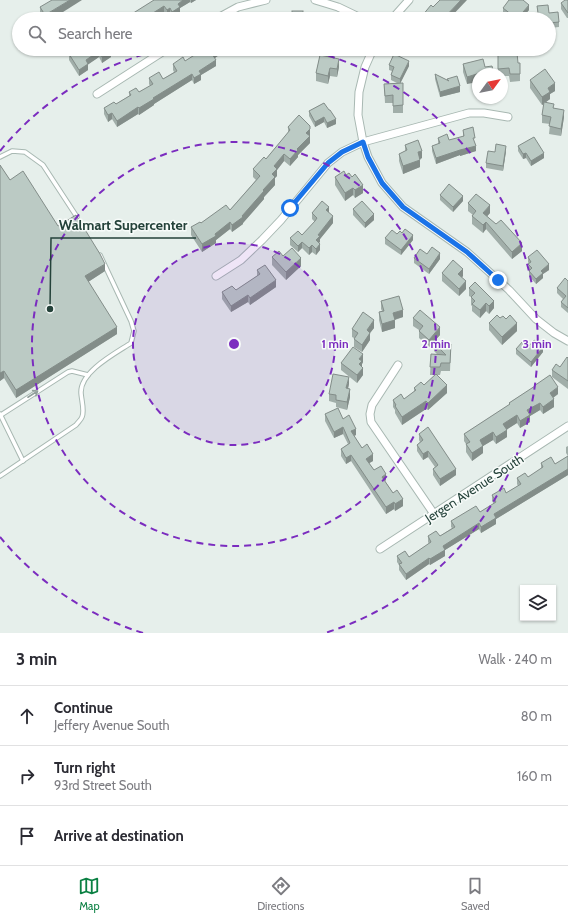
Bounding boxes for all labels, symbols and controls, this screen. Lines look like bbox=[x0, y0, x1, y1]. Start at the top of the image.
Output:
search box bbox=[12, 12, 556, 56]
icon: search bbox=[26, 23, 48, 45]
text: Search here bbox=[58, 25, 133, 43]
north arrow bbox=[472, 68, 508, 104]
route start bbox=[281, 199, 299, 217]
callout: Walmart Supercenter bbox=[51, 212, 196, 238]
text: Walmart Supercenter bbox=[59, 216, 188, 234]
route end bbox=[489, 271, 507, 289]
text: 1 min bbox=[321, 336, 349, 351]
text: 2 min bbox=[422, 336, 450, 351]
text: 3 min bbox=[522, 336, 552, 351]
centre of rings bbox=[227, 337, 241, 351]
one-way arrow bbox=[27, 390, 38, 398]
street label: Jergen Avenue South bbox=[421, 450, 526, 526]
map controls bbox=[520, 585, 556, 621]
button: layers bbox=[520, 585, 556, 621]
text: 3 min bbox=[16, 649, 57, 669]
text: Walk · 240 m bbox=[478, 651, 552, 667]
text: Continue bbox=[54, 699, 113, 717]
icon: ahead bbox=[16, 705, 38, 727]
text: 80 m bbox=[521, 708, 552, 724]
text: Jeffery Avenue South bbox=[54, 717, 170, 733]
text: Turn right bbox=[54, 759, 115, 777]
icon: right bbox=[16, 765, 38, 787]
text: 160 m bbox=[517, 768, 552, 784]
text: 93rd Street South bbox=[54, 777, 152, 793]
icon: arrive bbox=[16, 825, 38, 847]
text: Arrive at destination bbox=[54, 827, 184, 845]
tab: Map bbox=[78, 875, 100, 913]
tab: Directions bbox=[257, 875, 304, 913]
tab: Saved bbox=[461, 875, 490, 913]

